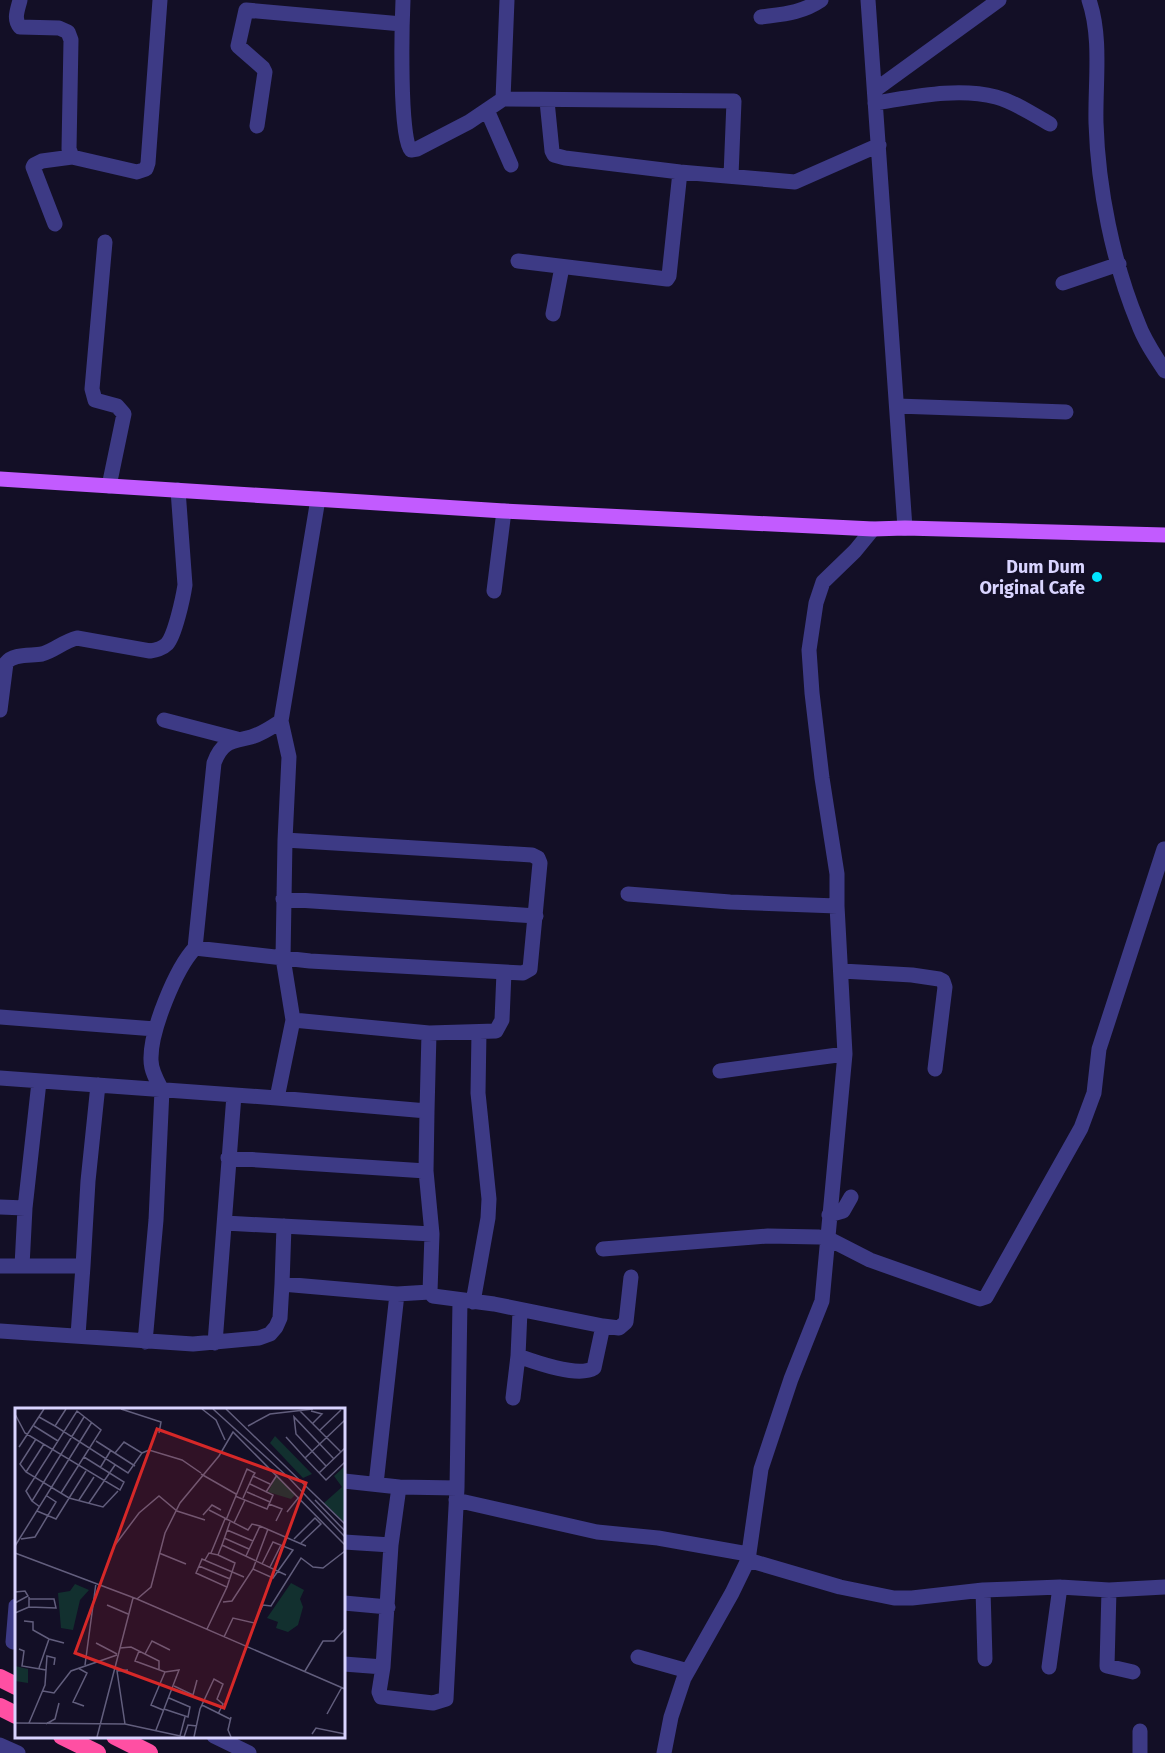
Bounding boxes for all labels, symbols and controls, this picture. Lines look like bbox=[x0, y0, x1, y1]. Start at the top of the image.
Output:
place label: Dum Dum Original Cafe bbox=[979, 556, 1085, 599]
marker: Dum Dum Original Cafe bbox=[1090, 570, 1104, 584]
inset map bbox=[15, 1408, 345, 1738]

